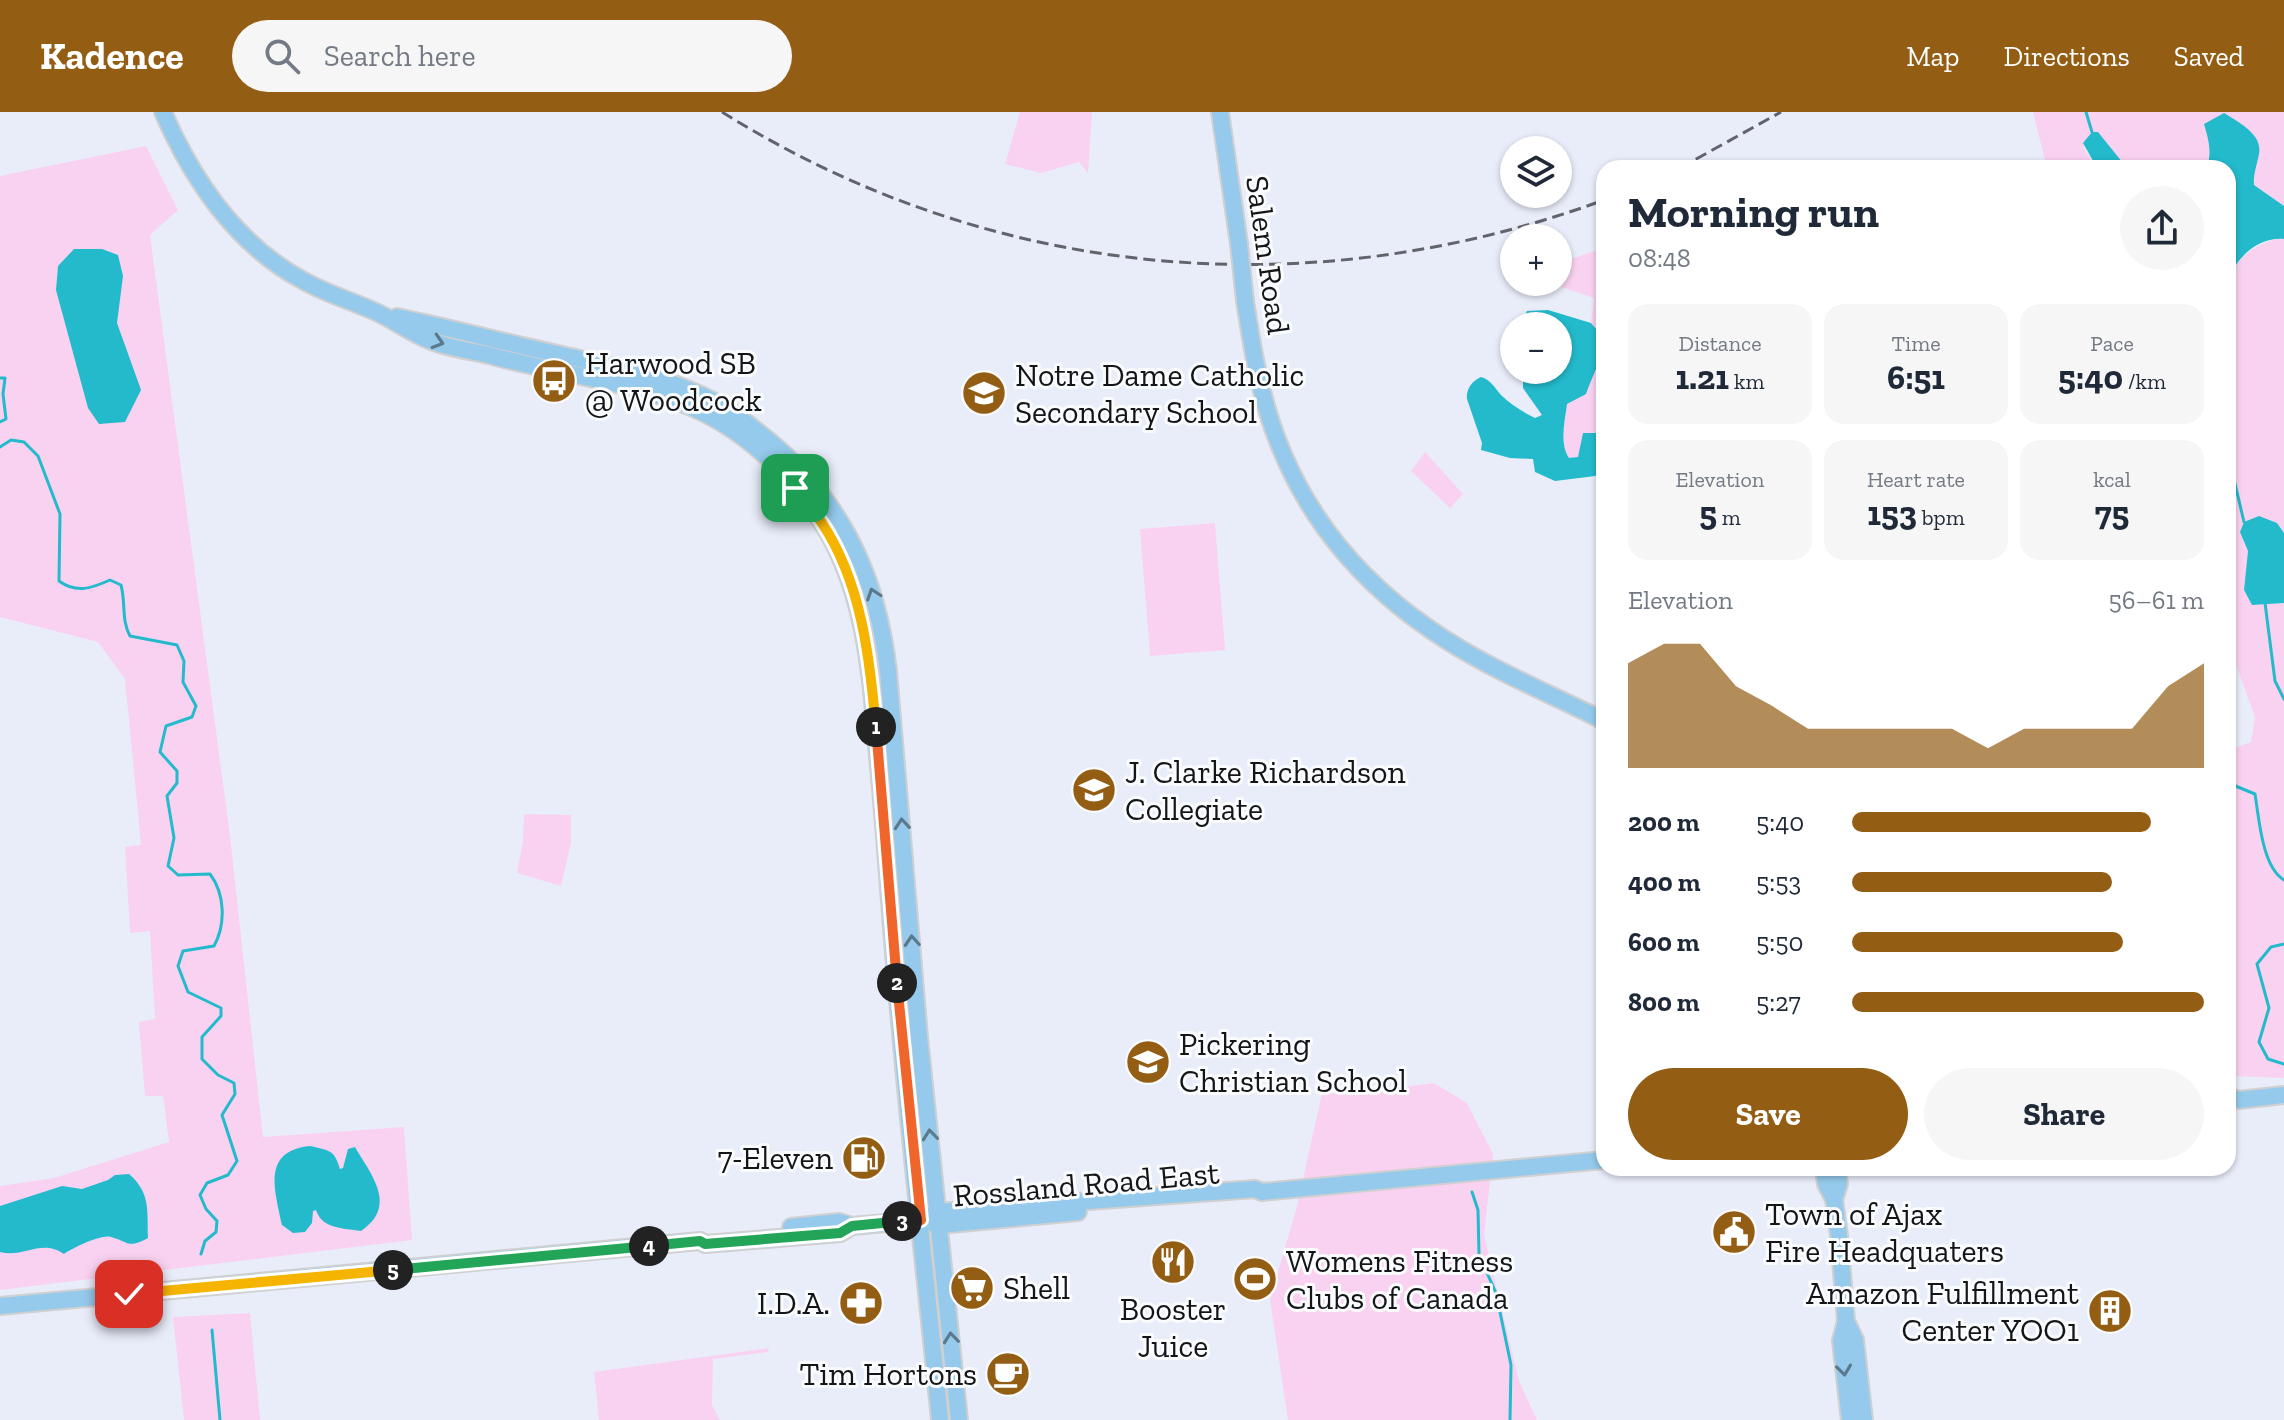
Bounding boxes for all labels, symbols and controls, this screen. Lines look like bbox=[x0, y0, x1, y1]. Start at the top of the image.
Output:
search box bbox=[232, 20, 792, 92]
text: Kadence bbox=[40, 33, 184, 79]
icon: search bbox=[260, 34, 304, 78]
text: Search here bbox=[324, 38, 476, 74]
text: Map bbox=[1906, 40, 1959, 73]
text: Directions bbox=[2003, 40, 2130, 73]
text: Saved bbox=[2174, 40, 2244, 73]
map controls bbox=[1500, 136, 1572, 384]
button: layers bbox=[1500, 136, 1572, 208]
street label: Salem Road bbox=[1238, 173, 1298, 337]
text: Morning run bbox=[1628, 185, 1879, 238]
button: share bbox=[2120, 186, 2204, 270]
button: + bbox=[1500, 224, 1572, 296]
text: 08:48 bbox=[1628, 242, 1691, 274]
button: − bbox=[1500, 312, 1572, 384]
text: Distance bbox=[1678, 330, 1762, 357]
text: Time bbox=[1891, 330, 1941, 357]
text: Pace bbox=[2090, 330, 2134, 357]
one-way arrow bbox=[431, 333, 444, 349]
place label: Harwood SB @ Woodcock bbox=[585, 344, 762, 419]
place label: Notre Dame Catholic Secondary School bbox=[1015, 356, 1304, 431]
bus stop icon: Harwood SB @ Woodcock bbox=[530, 357, 578, 405]
text: 1.21 bbox=[1676, 357, 1729, 398]
text: 6:51 bbox=[1887, 357, 1945, 398]
text: 5:40 bbox=[2058, 357, 2123, 398]
text: km bbox=[1729, 368, 1764, 395]
text: /km bbox=[2123, 368, 2166, 395]
school or university icon: Notre Dame Catholic Secondary School bbox=[960, 369, 1008, 417]
pin bbox=[761, 454, 829, 522]
icon: arrive bbox=[773, 466, 817, 510]
text: Elevation bbox=[1676, 466, 1764, 493]
text: Heart rate bbox=[1867, 466, 1965, 493]
text: kcal bbox=[2093, 466, 2131, 493]
text: 5 bbox=[1699, 493, 1717, 534]
text: 153 bbox=[1867, 493, 1917, 534]
text: 75 bbox=[2095, 493, 2129, 534]
text: m bbox=[1717, 504, 1741, 531]
text: bpm bbox=[1917, 504, 1965, 531]
text: Elevation bbox=[1628, 584, 1733, 616]
text: 56–61 m bbox=[2109, 584, 2204, 616]
one-way arrow bbox=[866, 588, 882, 602]
pin: 1 bbox=[856, 707, 896, 747]
text: 1 bbox=[872, 713, 880, 740]
place label: J. Clarke Richardson Collegiate bbox=[1125, 753, 1406, 828]
school or university icon: J. Clarke Richardson Collegiate bbox=[1070, 766, 1118, 814]
text: 200 m bbox=[1628, 806, 1700, 838]
text: 5:40 bbox=[1756, 806, 1804, 838]
one-way arrow bbox=[894, 817, 911, 830]
text: 400 m bbox=[1628, 866, 1700, 898]
text: 5:53 bbox=[1756, 866, 1801, 898]
text: 600 m bbox=[1628, 926, 1700, 958]
text: 5:50 bbox=[1756, 926, 1803, 958]
one-way arrow bbox=[904, 934, 921, 947]
pin: 2 bbox=[877, 963, 917, 1003]
text: 2 bbox=[891, 969, 903, 996]
text: 800 m bbox=[1628, 986, 1700, 1018]
text: 5:27 bbox=[1756, 986, 1801, 1018]
place label: Pickering Christian School bbox=[1179, 1025, 1407, 1100]
school or university icon: Pickering Christian School bbox=[1124, 1038, 1172, 1086]
button: Save bbox=[1628, 1068, 1908, 1160]
button: Share bbox=[1924, 1068, 2204, 1160]
one-way arrow bbox=[921, 1128, 938, 1141]
fuel station icon: 7-Eleven bbox=[840, 1134, 888, 1182]
place label: 7-Eleven bbox=[717, 1139, 834, 1177]
street label: Rossland Road East bbox=[951, 1153, 1221, 1215]
place label: Town of Ajax Fire Headquaters bbox=[1765, 1195, 2004, 1270]
pin: 3 bbox=[882, 1201, 922, 1241]
text: 3 bbox=[896, 1207, 908, 1234]
public building icon: Town of Ajax Fire Headquaters bbox=[1710, 1208, 1758, 1256]
pin: 4 bbox=[629, 1226, 669, 1266]
text: 4 bbox=[643, 1232, 655, 1259]
restaurant icon: Booster Juice bbox=[1149, 1238, 1197, 1286]
place label: Womens Fitness Clubs of Canada bbox=[1286, 1242, 1513, 1317]
pin: 5 bbox=[373, 1250, 413, 1290]
sports icon: Womens Fitness Clubs of Canada bbox=[1231, 1255, 1279, 1303]
text: 5 bbox=[387, 1256, 399, 1283]
pin bbox=[95, 1260, 163, 1328]
supermarket icon: Shell bbox=[948, 1264, 996, 1312]
place label: Shell bbox=[1003, 1269, 1070, 1307]
icon: check bbox=[107, 1272, 151, 1316]
place label: Amazon Fulfillment Center YOO1 bbox=[1806, 1274, 2079, 1349]
pharmacy icon: I.D.A. bbox=[837, 1279, 885, 1327]
place label: I.D.A. bbox=[757, 1284, 830, 1322]
building icon: Amazon Fulfillment Center YOO1 bbox=[2086, 1287, 2134, 1335]
place label: Booster Juice bbox=[1120, 1290, 1226, 1365]
one-way arrow bbox=[942, 1331, 959, 1344]
cafe icon: Tim Hortons bbox=[984, 1350, 1032, 1398]
place label: Tim Hortons bbox=[799, 1355, 977, 1393]
one-way arrow bbox=[1836, 1364, 1853, 1377]

